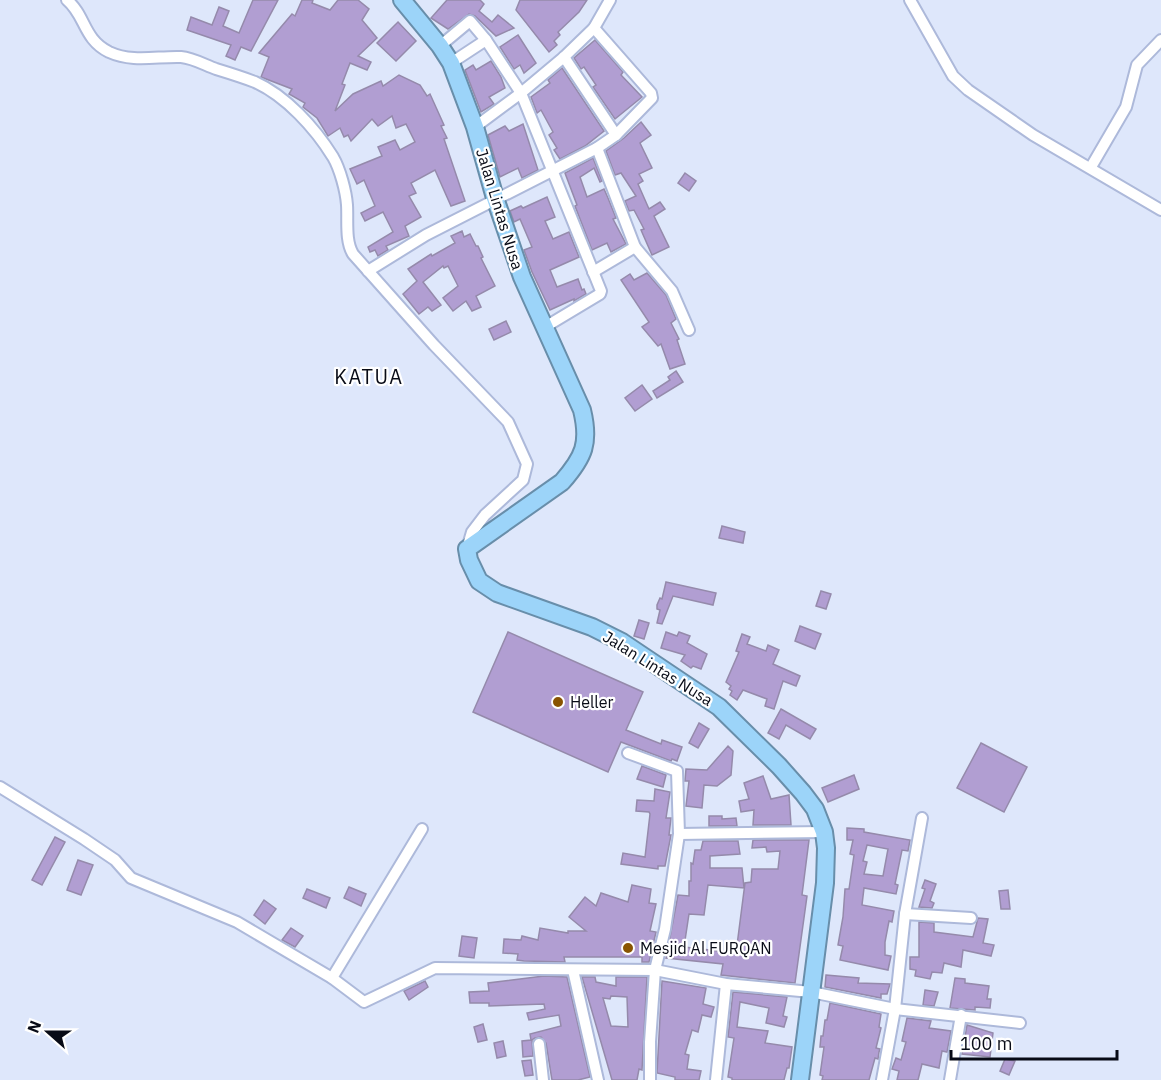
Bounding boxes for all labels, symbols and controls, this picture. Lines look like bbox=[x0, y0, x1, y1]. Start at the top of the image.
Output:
street label: Jalan Lintas Nusa bbox=[472, 146, 528, 273]
district label: KATUA bbox=[334, 363, 404, 390]
street label: Jalan Lintas Nusa bbox=[599, 626, 717, 710]
place label: Heller bbox=[570, 692, 614, 712]
marker: Heller bbox=[551, 695, 565, 709]
place label: Mesjid Al FURQAN bbox=[640, 938, 772, 958]
marker: Mesjid Al FURQAN bbox=[621, 941, 635, 955]
north arrow bbox=[18, 1002, 78, 1062]
text: N bbox=[23, 1018, 45, 1036]
scale bar bbox=[951, 1023, 1118, 1061]
text: 100 m bbox=[960, 1032, 1012, 1055]

